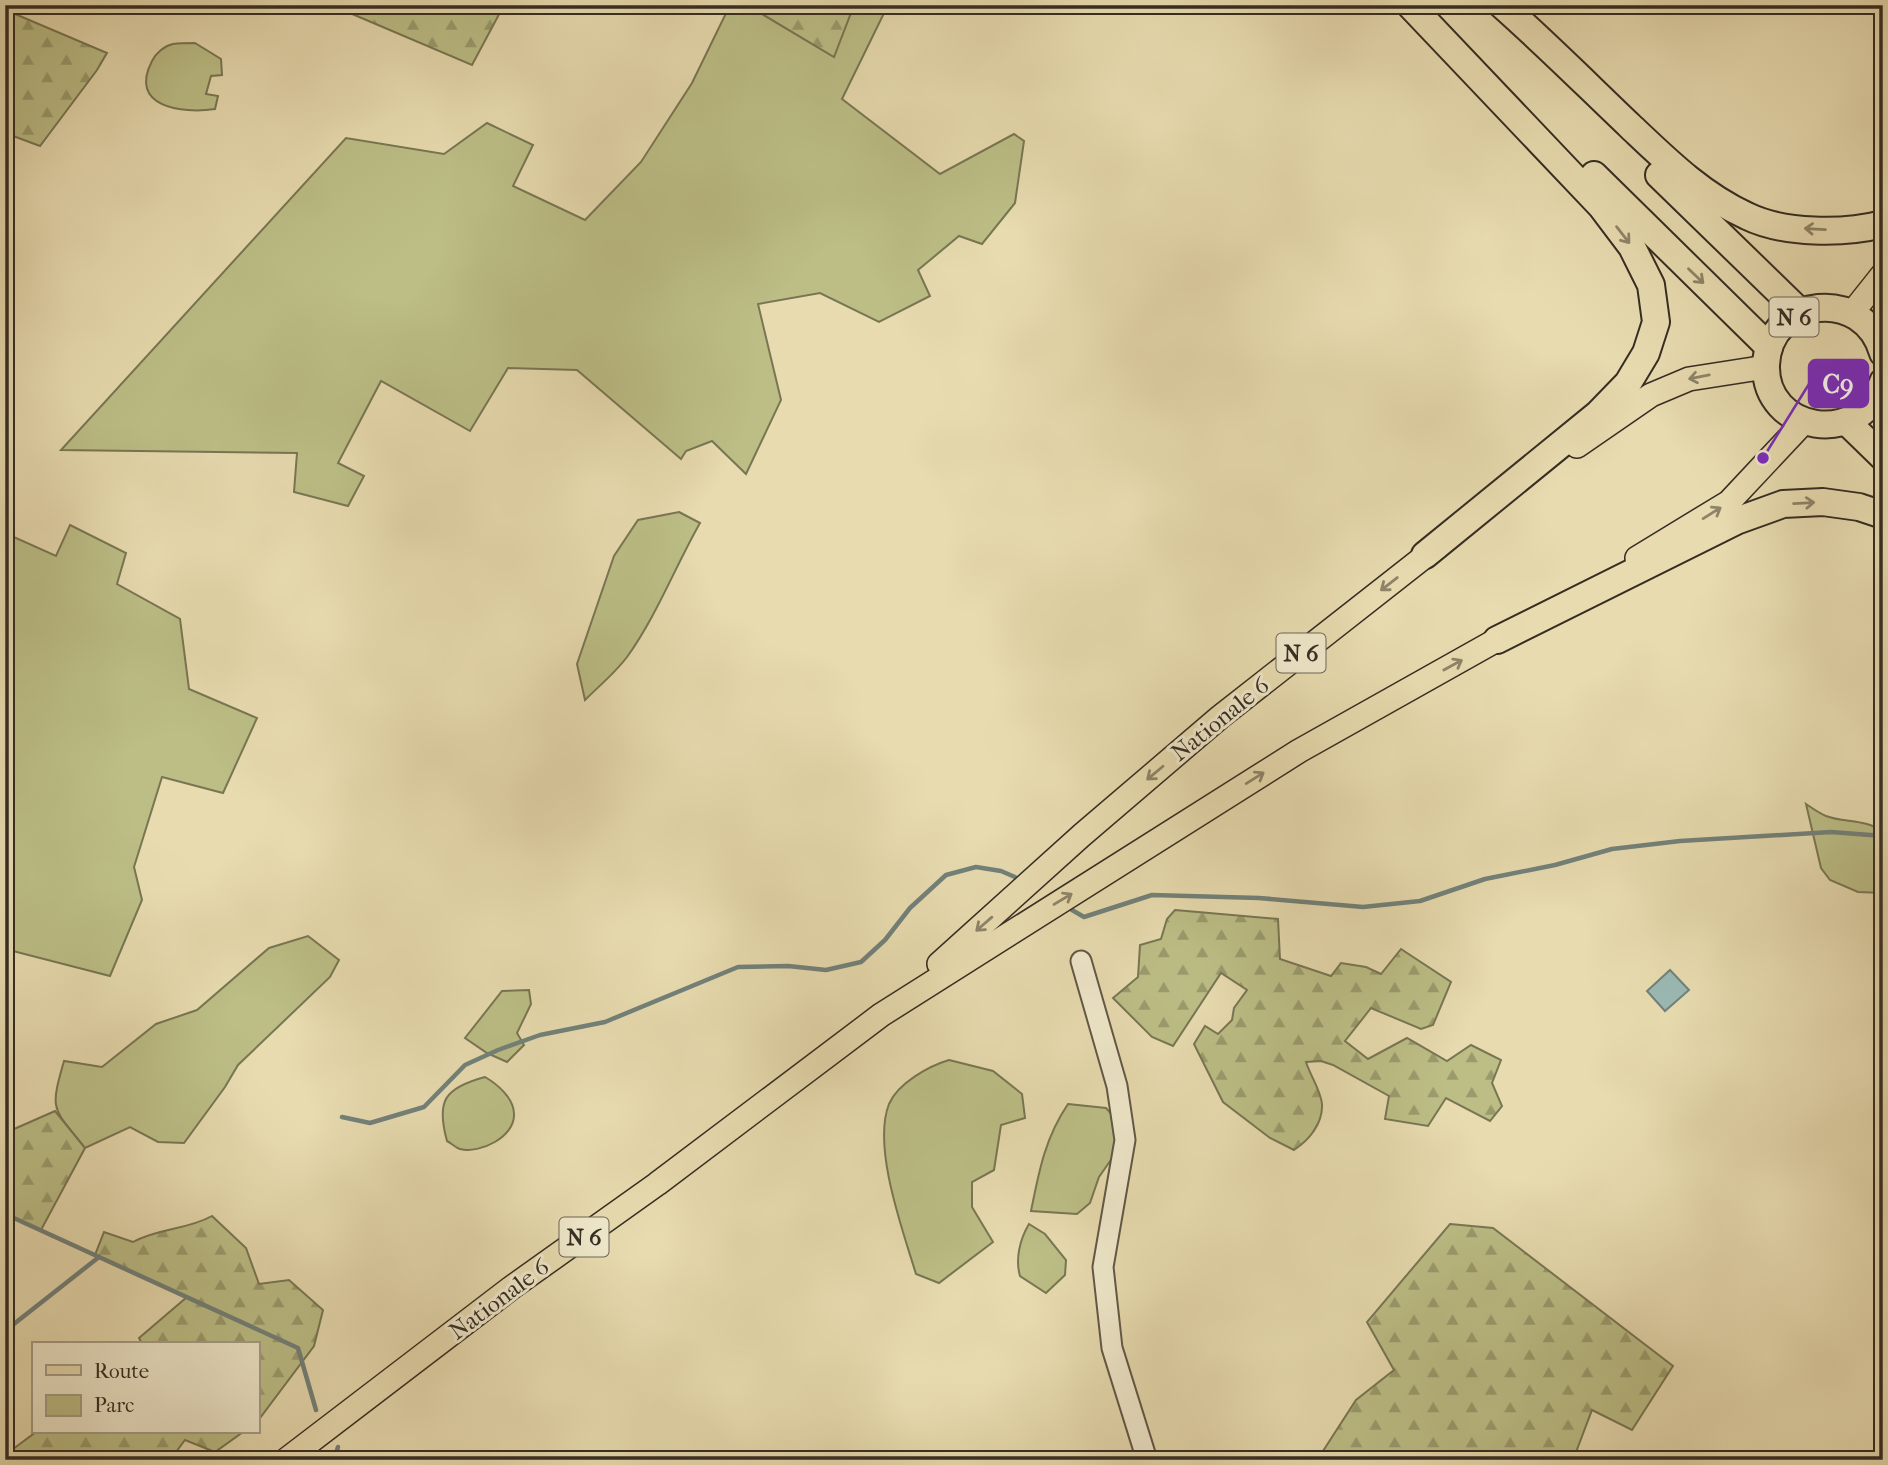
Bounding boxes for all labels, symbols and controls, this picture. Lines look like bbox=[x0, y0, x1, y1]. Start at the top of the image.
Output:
one-way arrow bbox=[1804, 223, 1827, 236]
one-way arrow bbox=[1615, 225, 1630, 243]
one-way arrow bbox=[1688, 267, 1705, 284]
road number: N 6 bbox=[1770, 298, 1818, 336]
callout: C9 bbox=[1809, 360, 1868, 407]
text: C9 bbox=[1822, 369, 1854, 400]
one-way arrow bbox=[1688, 371, 1711, 385]
one-way arrow bbox=[1792, 496, 1814, 509]
one-way arrow bbox=[1702, 505, 1722, 519]
one-way arrow bbox=[1380, 576, 1398, 591]
road number: N 6 bbox=[1276, 634, 1326, 673]
one-way arrow bbox=[1442, 658, 1462, 672]
street label: Nationale 6 bbox=[1165, 670, 1275, 767]
one-way arrow bbox=[1146, 765, 1164, 781]
one-way arrow bbox=[1245, 770, 1265, 784]
one-way arrow bbox=[1052, 891, 1072, 905]
one-way arrow bbox=[975, 916, 993, 932]
road number: N 6 bbox=[560, 1218, 608, 1256]
street label: Nationale 6 bbox=[444, 1252, 555, 1346]
legend bbox=[32, 1342, 259, 1434]
text: Route bbox=[94, 1359, 149, 1383]
text: Parc bbox=[94, 1393, 134, 1417]

